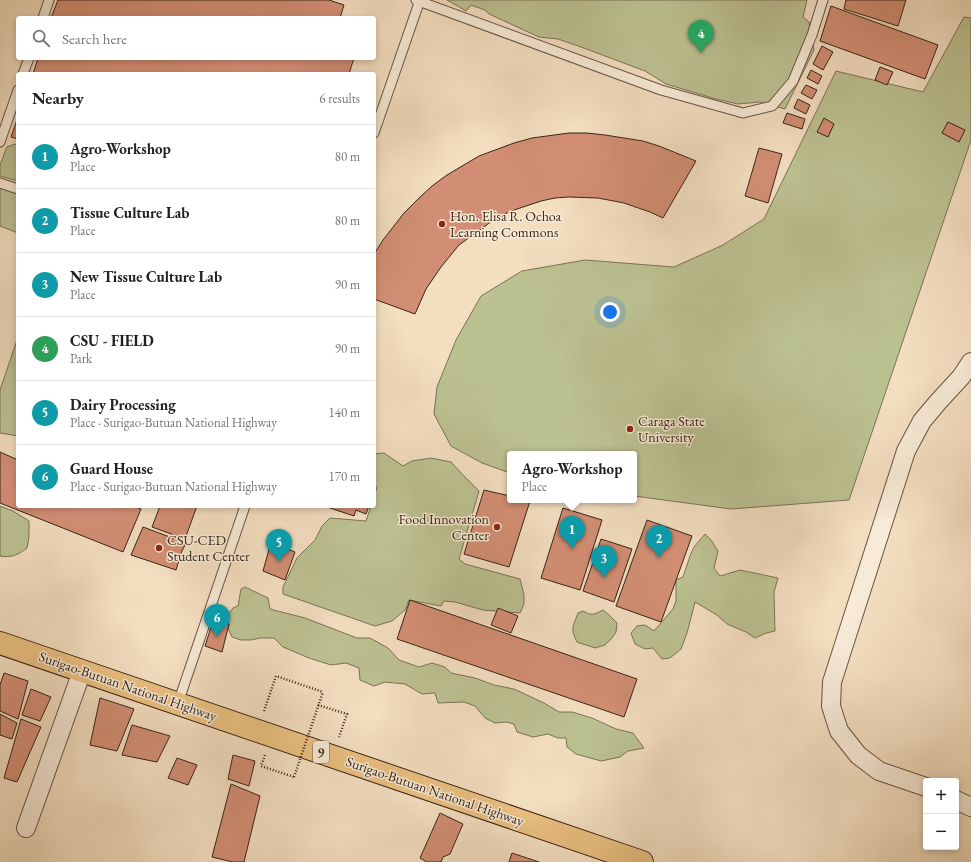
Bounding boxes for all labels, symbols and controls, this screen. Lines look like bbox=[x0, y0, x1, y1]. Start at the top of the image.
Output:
search box bbox=[16, 16, 376, 60]
pin: 4 bbox=[688, 20, 714, 53]
icon: search bbox=[30, 27, 52, 49]
text: Search here bbox=[62, 29, 127, 48]
text: Nearby bbox=[32, 87, 84, 109]
text: 6 results bbox=[319, 90, 360, 107]
text: Agro-Workshop bbox=[70, 139, 171, 158]
text: 1 bbox=[42, 148, 48, 165]
text: 80 m bbox=[335, 148, 360, 165]
text: Place bbox=[70, 158, 96, 175]
text: Tissue Culture Lab bbox=[70, 203, 189, 222]
place label: Hon. Elisa R. Ochoa Learning Commons bbox=[450, 207, 562, 241]
text: 2 bbox=[42, 212, 48, 229]
text: 80 m bbox=[335, 212, 360, 229]
marker: Hon. Elisa R. Ochoa Learning Commons bbox=[437, 219, 447, 229]
text: Place bbox=[70, 222, 96, 239]
text: New Tissue Culture Lab bbox=[70, 267, 222, 286]
text: 3 bbox=[42, 276, 48, 293]
text: 90 m bbox=[335, 276, 360, 293]
text: Place bbox=[70, 286, 96, 303]
your location bbox=[600, 302, 620, 322]
text: CSU - FIELD bbox=[70, 331, 154, 350]
text: 4 bbox=[42, 340, 48, 357]
text: 90 m bbox=[335, 340, 360, 357]
text: Park bbox=[70, 350, 92, 367]
text: Dairy Processing bbox=[70, 395, 176, 414]
text: 5 bbox=[42, 404, 48, 421]
text: 140 m bbox=[329, 404, 360, 421]
place label: Caraga State University bbox=[638, 412, 705, 446]
text: Place · Surigao-Butuan National Highway bbox=[70, 414, 277, 431]
marker: Caraga State University bbox=[625, 424, 635, 434]
popup bbox=[507, 451, 637, 503]
text: Guard House bbox=[70, 459, 153, 478]
text: Agro-Workshop bbox=[522, 459, 622, 478]
text: 6 bbox=[42, 468, 48, 485]
text: 170 m bbox=[329, 468, 360, 485]
text: Place · Surigao-Butuan National Highway bbox=[70, 478, 277, 495]
text: Place bbox=[522, 478, 547, 495]
place label: Food Innovation Center bbox=[399, 510, 490, 544]
pin: 1 bbox=[559, 516, 585, 549]
marker: Food Innovation Center bbox=[492, 522, 502, 532]
pin: 2 bbox=[646, 525, 672, 558]
pin: 5 bbox=[266, 529, 292, 562]
place label: CSU-CED Student Center bbox=[167, 531, 250, 565]
marker: CSU-CED Student Center bbox=[154, 543, 164, 553]
pin: 3 bbox=[591, 545, 617, 578]
pin: 6 bbox=[204, 604, 230, 637]
street label: Surigao-Butuan National Highway bbox=[37, 647, 220, 725]
road number: 9 bbox=[313, 741, 329, 763]
street label: Surigao-Butuan National Highway bbox=[344, 752, 527, 830]
map controls bbox=[923, 778, 959, 850]
button: + bbox=[923, 778, 959, 814]
button: − bbox=[923, 814, 959, 850]

